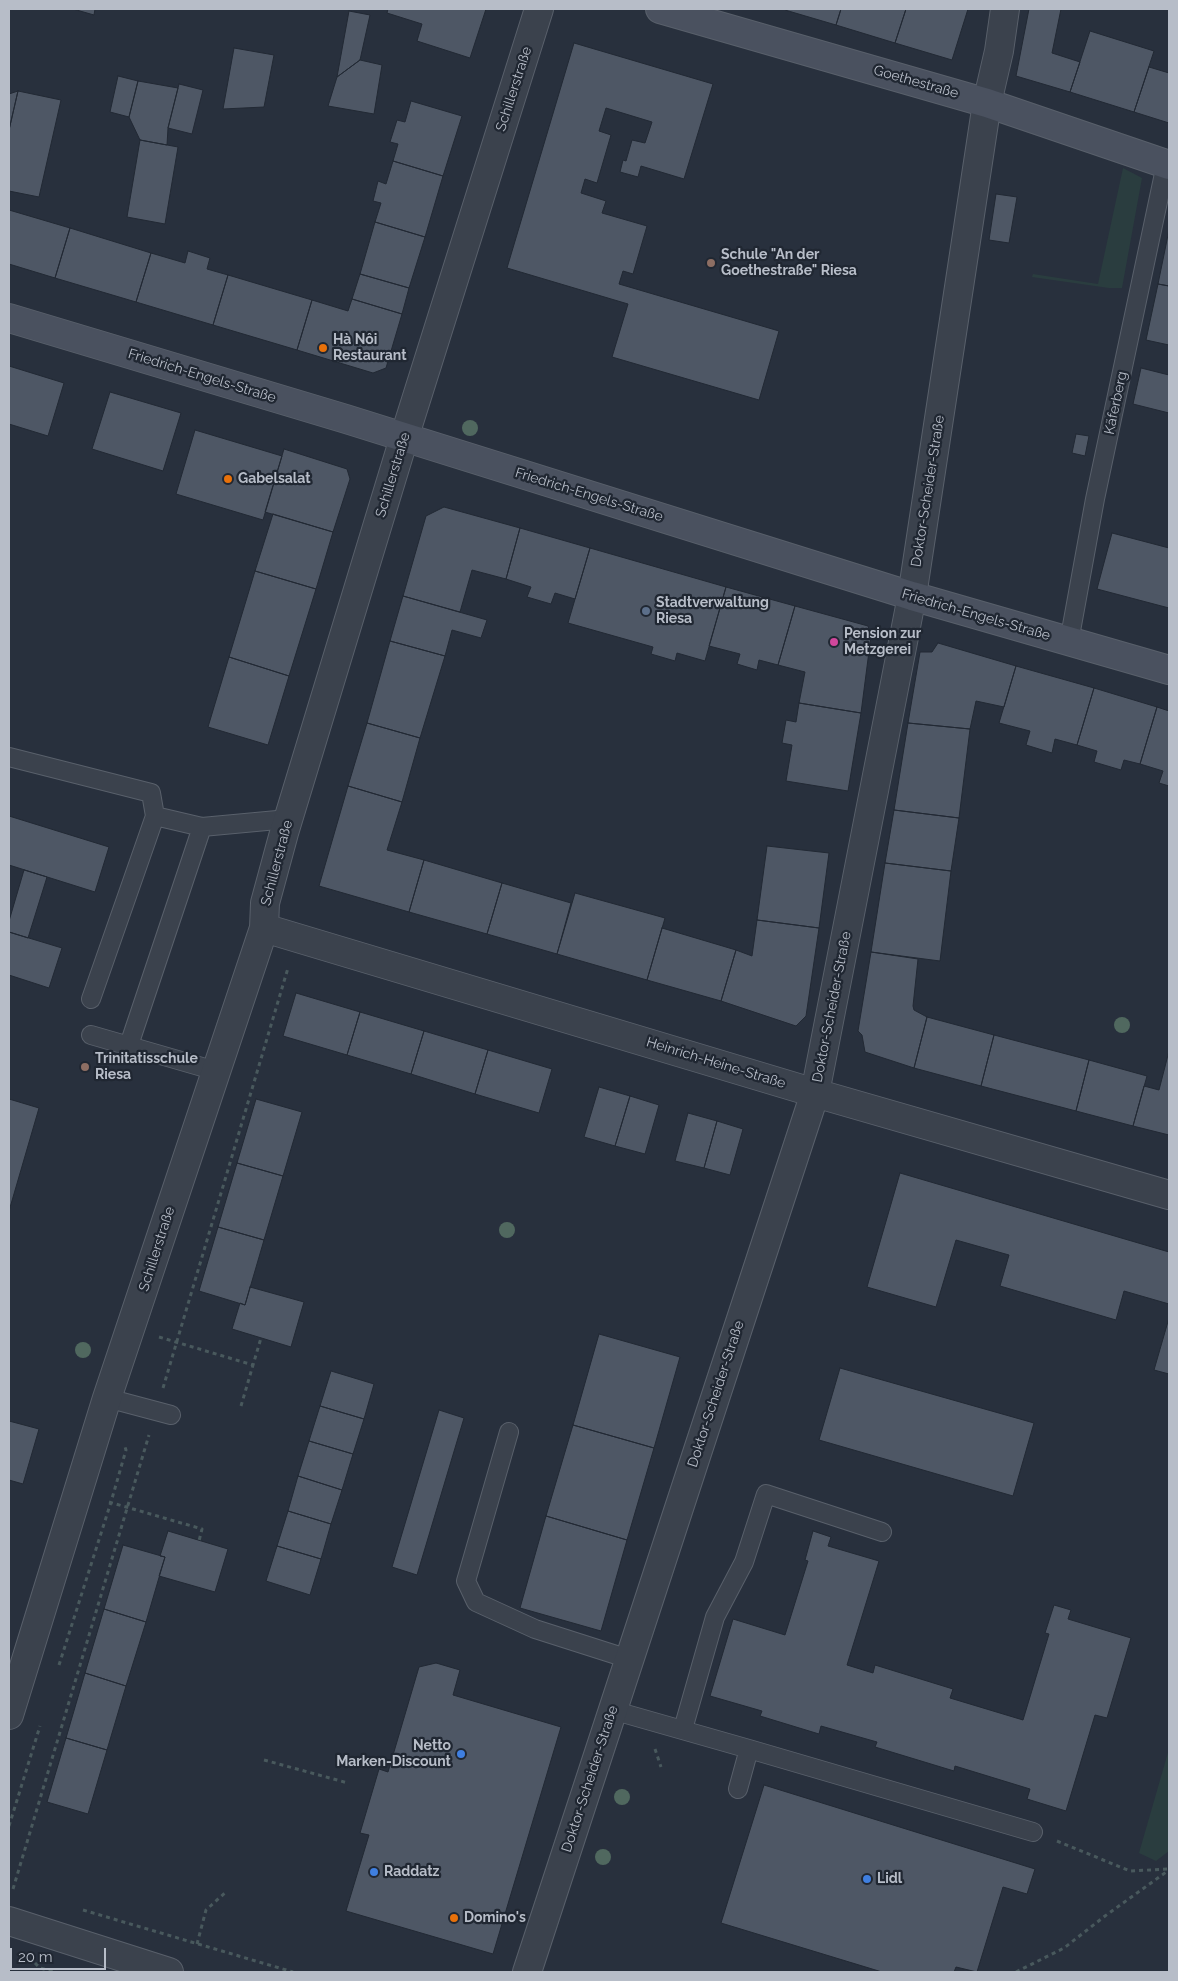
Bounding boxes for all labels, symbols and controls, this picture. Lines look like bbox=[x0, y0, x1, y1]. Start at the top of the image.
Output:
street label: Schillerstraße bbox=[492, 45, 536, 133]
street label: Goethestraße bbox=[872, 62, 960, 102]
place label: Schule "An der Goethestraße" Riesa bbox=[721, 247, 857, 280]
marker: Schule "An der Goethestraße" Riesa bbox=[705, 257, 717, 269]
place label: Hà Nôi Restaurant bbox=[333, 332, 407, 364]
marker: Hà Nôi Restaurant bbox=[317, 342, 329, 354]
street label: Friedrich-Engels-Straße bbox=[126, 345, 278, 407]
street label: Käferberg bbox=[1101, 370, 1131, 436]
street label: Doktor-Scheider-Straße bbox=[908, 414, 948, 568]
street label: Schillerstraße bbox=[372, 430, 414, 520]
street label: Friedrich-Engels-Straße bbox=[513, 464, 665, 526]
place label: Gabelsalat bbox=[238, 471, 311, 487]
marker: Gabelsalat bbox=[222, 473, 234, 485]
street label: Friedrich-Engels-Straße bbox=[900, 586, 1052, 644]
place label: Stadtverwaltung Riesa bbox=[656, 595, 769, 628]
marker: Stadtverwaltung Riesa bbox=[640, 605, 652, 617]
place label: Pension zur Metzgerei bbox=[844, 626, 921, 658]
marker: Pension zur Metzgerei bbox=[828, 636, 840, 648]
street label: Schillerstraße bbox=[257, 818, 297, 908]
street label: Doktor-Scheider-Straße bbox=[809, 930, 855, 1084]
street label: Heinrich-Heine-Straße bbox=[644, 1034, 788, 1092]
place label: Trinitatisschule Riesa bbox=[95, 1051, 198, 1084]
marker: Trinitatisschule Riesa bbox=[79, 1061, 91, 1073]
street label: Schillerstraße bbox=[135, 1205, 179, 1293]
street label: Doktor-Scheider-Straße bbox=[684, 1318, 748, 1470]
street label: Doktor-Scheider-Straße bbox=[558, 1703, 622, 1855]
place label: Netto Marken-Discount bbox=[336, 1738, 451, 1770]
marker: Netto Marken-Discount bbox=[455, 1748, 467, 1760]
place label: Raddatz bbox=[384, 1864, 440, 1880]
marker: Raddatz bbox=[368, 1866, 380, 1878]
place label: Lidl bbox=[877, 1871, 902, 1887]
marker: Lidl bbox=[861, 1873, 873, 1885]
place label: Domino's bbox=[464, 1910, 526, 1926]
marker: Domino's bbox=[448, 1912, 460, 1924]
scale bar bbox=[12, 1938, 109, 1970]
text: 20 m bbox=[18, 1948, 53, 1966]

